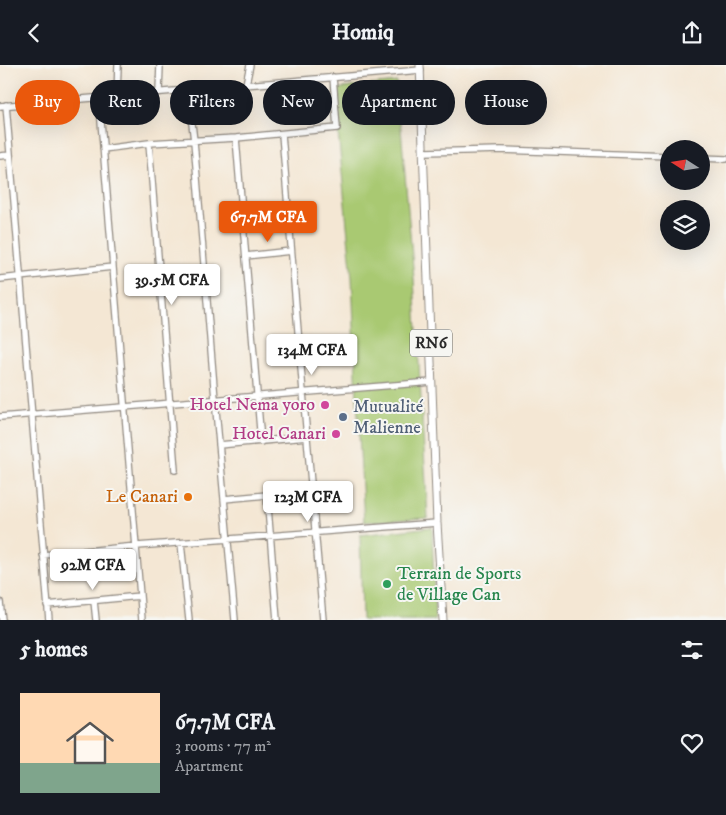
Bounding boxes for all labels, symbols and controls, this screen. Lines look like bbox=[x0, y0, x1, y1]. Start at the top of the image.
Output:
icon: back bbox=[20, 19, 48, 47]
text: Homiq bbox=[332, 19, 394, 46]
icon: share bbox=[678, 19, 706, 47]
chip: Buy bbox=[15, 80, 80, 125]
chip: Rent bbox=[90, 80, 160, 125]
chip: Filters bbox=[170, 80, 253, 125]
chip: New bbox=[263, 80, 332, 125]
chip: Apartment bbox=[342, 80, 455, 125]
chip: House bbox=[465, 80, 547, 125]
north arrow bbox=[660, 140, 710, 190]
map controls bbox=[660, 140, 710, 250]
button: layers bbox=[660, 200, 710, 250]
pin: 67.7M CFA bbox=[211, 201, 325, 243]
text: 67.7M CFA bbox=[230, 207, 306, 227]
pin: 39.5M CFA bbox=[115, 263, 229, 306]
text: 39.5M CFA bbox=[135, 270, 209, 290]
road number: RN6 bbox=[410, 329, 452, 357]
pin: 134M CFA bbox=[260, 333, 364, 376]
text: 134M CFA bbox=[277, 340, 347, 360]
place label: Hotel Nema yoro bbox=[189, 394, 315, 416]
place label: Mutualité Malienne bbox=[353, 396, 424, 439]
marker: Hotel Nema yoro bbox=[319, 399, 331, 411]
marker: Mutualité Malienne bbox=[337, 411, 349, 423]
place label: Hotel Canari bbox=[232, 423, 326, 445]
marker: Hotel Canari bbox=[330, 428, 342, 440]
pin: 123M CFA bbox=[256, 481, 360, 523]
place label: Le Canari bbox=[106, 486, 178, 508]
text: 123M CFA bbox=[274, 487, 342, 507]
marker: Le Canari bbox=[182, 491, 194, 503]
pin: 92M CFA bbox=[47, 549, 139, 591]
text: 92M CFA bbox=[61, 555, 125, 575]
place label: Terrain de Sports de Village Can bbox=[397, 563, 521, 606]
marker: Terrain de Sports de Village Can bbox=[381, 578, 393, 590]
icon: filters bbox=[678, 636, 706, 664]
text: 5 homes bbox=[20, 637, 88, 663]
text: 67.7M CFA bbox=[175, 710, 275, 736]
icon: home bbox=[60, 713, 120, 773]
icon: heart bbox=[678, 729, 706, 757]
text: 3 rooms · 77 m² bbox=[175, 736, 271, 756]
text: Apartment bbox=[175, 756, 243, 776]

